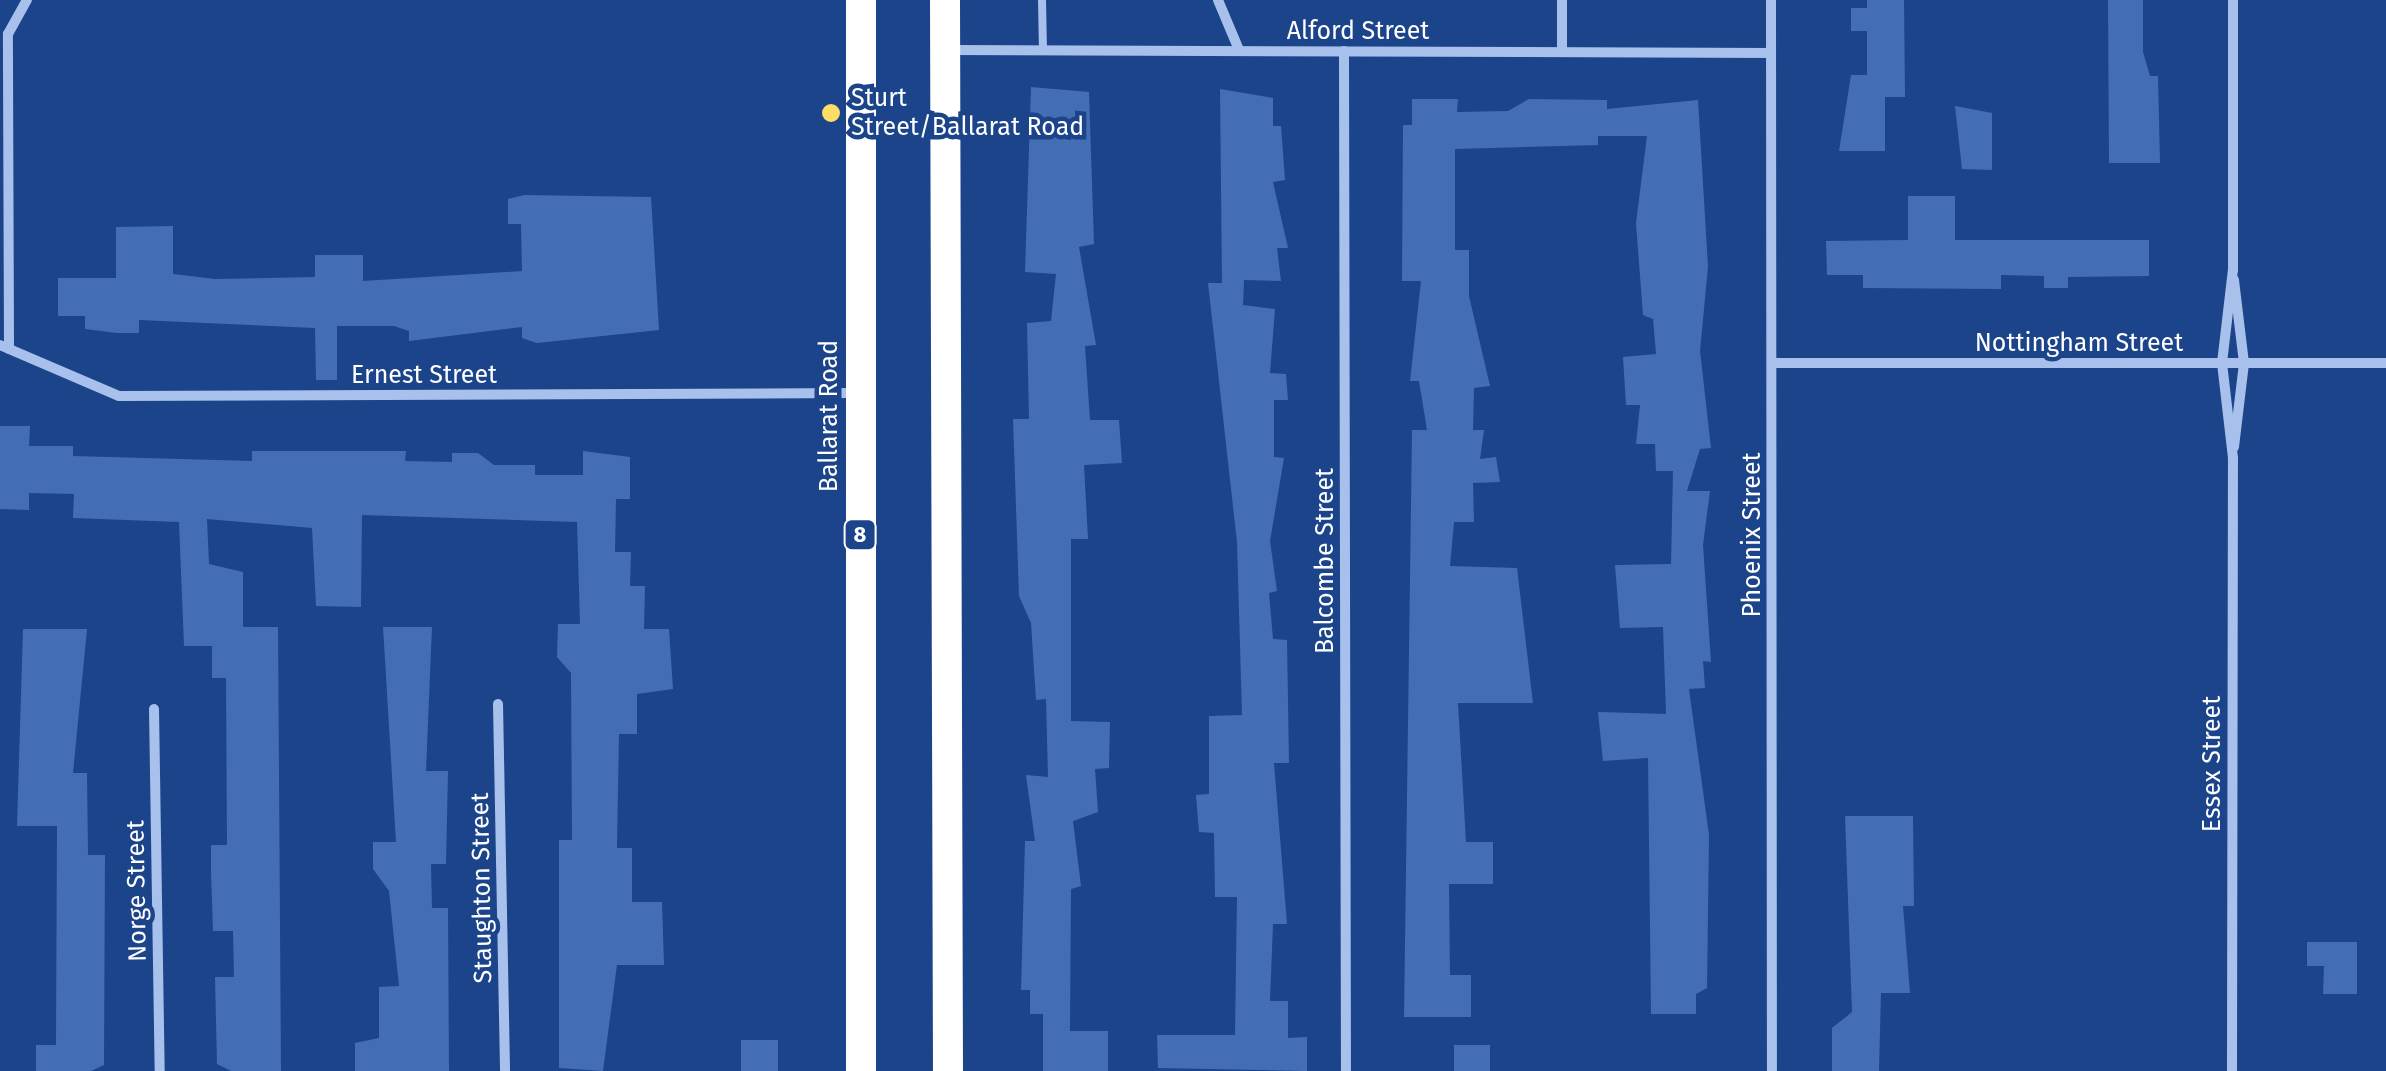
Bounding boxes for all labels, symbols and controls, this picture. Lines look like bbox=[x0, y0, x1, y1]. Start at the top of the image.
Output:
street label: Alford Street bbox=[1287, 16, 1429, 46]
place label: Sturt Street/Ballarat Road bbox=[851, 84, 1084, 143]
marker: Sturt Street/Ballarat Road bbox=[820, 102, 842, 124]
street label: Nottingham Street bbox=[1975, 328, 2183, 358]
street label: Ballarat Road bbox=[814, 340, 844, 492]
street label: Ernest Street bbox=[351, 360, 497, 390]
street label: Phoenix Street bbox=[1737, 452, 1767, 618]
street label: Balcombe Street bbox=[1310, 468, 1340, 654]
road number: 8 bbox=[842, 518, 878, 552]
street label: Essex Street bbox=[2197, 696, 2227, 832]
street label: Staughton Street bbox=[465, 792, 499, 984]
street label: Norge Street bbox=[121, 820, 153, 962]

